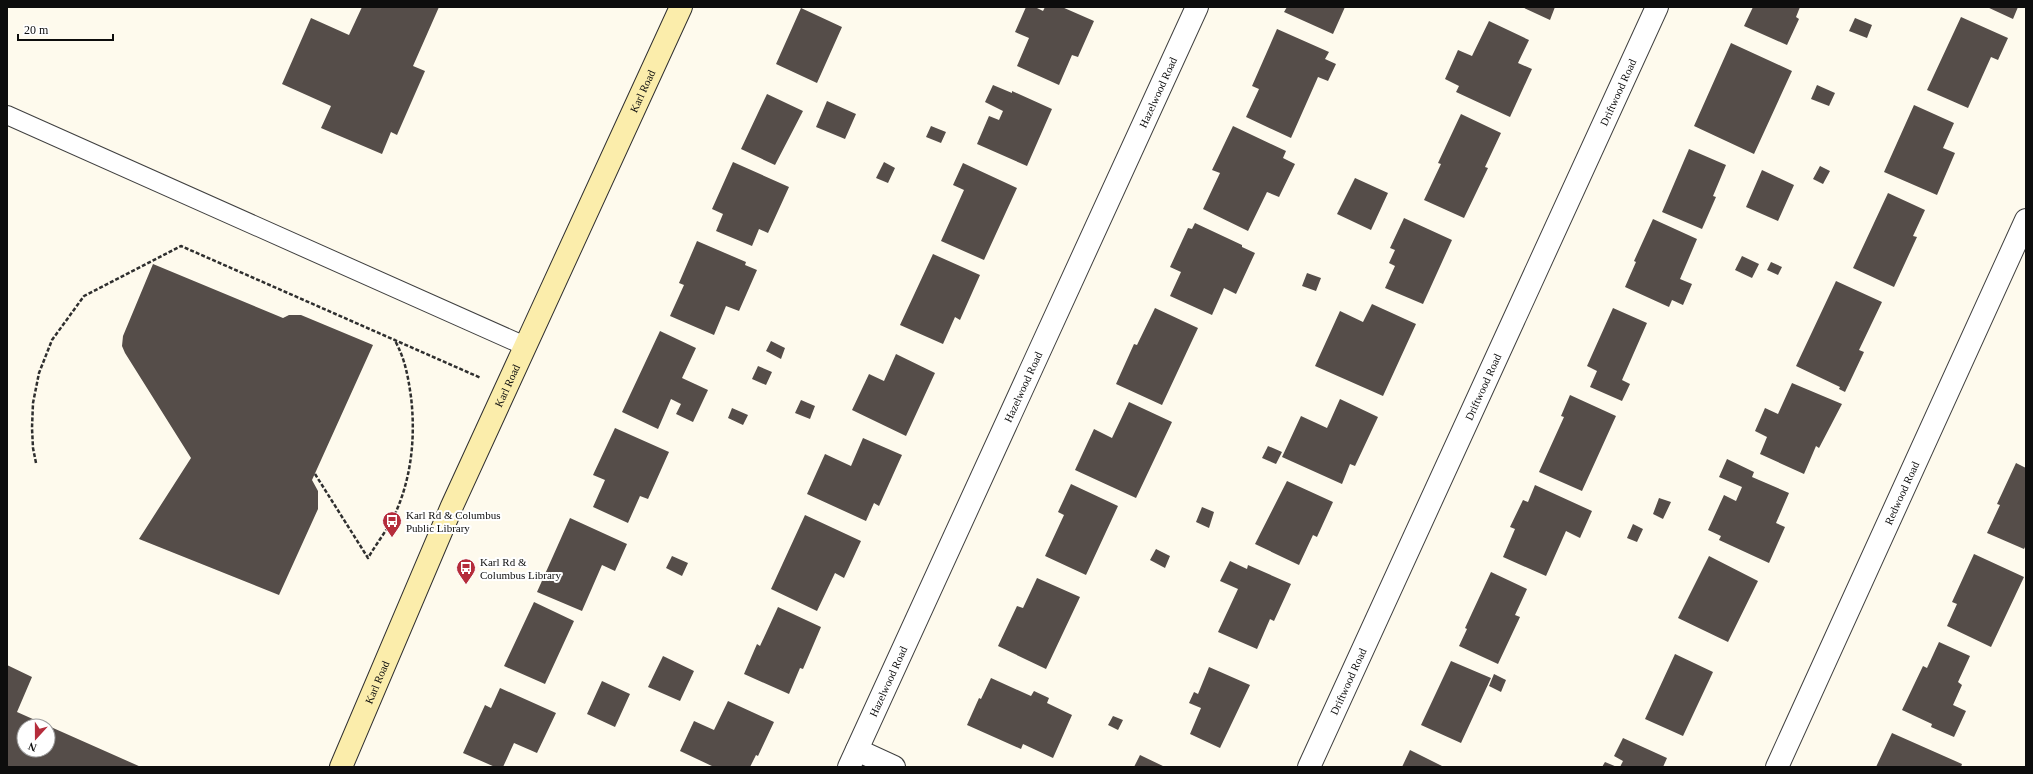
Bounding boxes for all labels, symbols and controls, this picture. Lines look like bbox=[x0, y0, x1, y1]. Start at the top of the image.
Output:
scale bar bbox=[18, 16, 113, 42]
text: 20 m bbox=[24, 23, 49, 37]
street label: Hazelwood Road bbox=[1137, 55, 1179, 129]
street label: Driftwood Road bbox=[1597, 57, 1639, 128]
street label: Karl Road bbox=[627, 68, 658, 114]
street label: Hazelwood Road bbox=[1002, 349, 1045, 424]
street label: Driftwood Road bbox=[1463, 351, 1504, 422]
street label: Karl Road bbox=[492, 362, 522, 409]
street label: Redwood Road bbox=[1882, 459, 1921, 527]
place label: Karl Rd & Columbus Public Library bbox=[406, 509, 500, 534]
bus stop icon: Karl Rd & Columbus Public Library bbox=[381, 510, 403, 538]
place label: Karl Rd & Columbus Library bbox=[480, 556, 561, 581]
bus stop icon: Karl Rd & Columbus Library bbox=[455, 557, 477, 585]
street label: Hazelwood Road bbox=[867, 644, 910, 719]
street label: Driftwood Road bbox=[1328, 646, 1369, 717]
street label: Karl Road bbox=[363, 659, 392, 706]
north arrow bbox=[16, 718, 56, 758]
text: N bbox=[27, 740, 38, 754]

